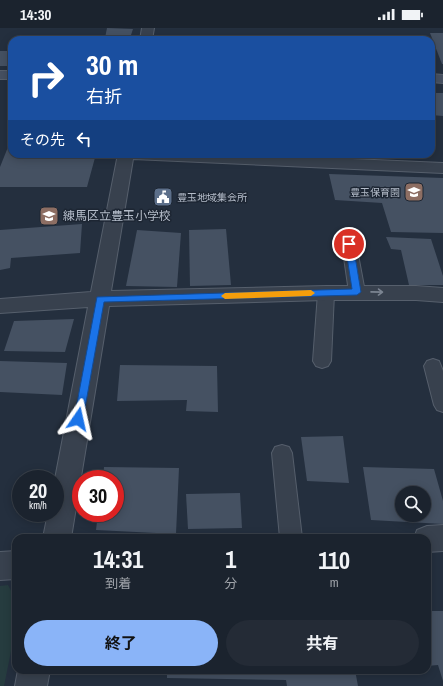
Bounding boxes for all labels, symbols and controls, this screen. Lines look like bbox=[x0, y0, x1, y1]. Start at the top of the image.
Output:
text: 14:30 bbox=[20, 4, 51, 25]
text: 30 m bbox=[86, 46, 138, 84]
icon: right bbox=[20, 52, 72, 104]
text: 右折 bbox=[86, 84, 122, 109]
icon: left bbox=[73, 128, 95, 150]
text: その先 bbox=[20, 129, 65, 150]
school or university icon: 豊玉保育園 bbox=[403, 181, 425, 203]
public building icon: 豊玉地域集会所 bbox=[152, 186, 174, 208]
place label: 豊玉保育園 bbox=[350, 186, 400, 199]
place label: 豊玉地域集会所 bbox=[177, 191, 247, 204]
school or university icon: 練馬区立豊玉小学校 bbox=[38, 205, 60, 227]
place label: 練馬区立豊玉小学校 bbox=[63, 208, 171, 224]
pin bbox=[332, 227, 366, 261]
icon: arrive bbox=[338, 233, 360, 255]
one-way arrow bbox=[370, 289, 383, 296]
position arrow bbox=[57, 398, 99, 440]
speed limit sign: 30 bbox=[72, 470, 124, 522]
text: 20 bbox=[29, 477, 47, 504]
map controls bbox=[395, 486, 431, 522]
button: search bbox=[395, 486, 431, 522]
text: km/h bbox=[29, 499, 47, 512]
text: 14:31 bbox=[93, 543, 143, 575]
text: 1 bbox=[225, 543, 236, 575]
text: 110 bbox=[318, 544, 350, 576]
text: m bbox=[330, 574, 339, 591]
text: 到着 bbox=[105, 575, 131, 592]
text: 分 bbox=[224, 575, 237, 592]
button: 終了 bbox=[24, 620, 218, 666]
button: 共有 bbox=[226, 620, 419, 666]

